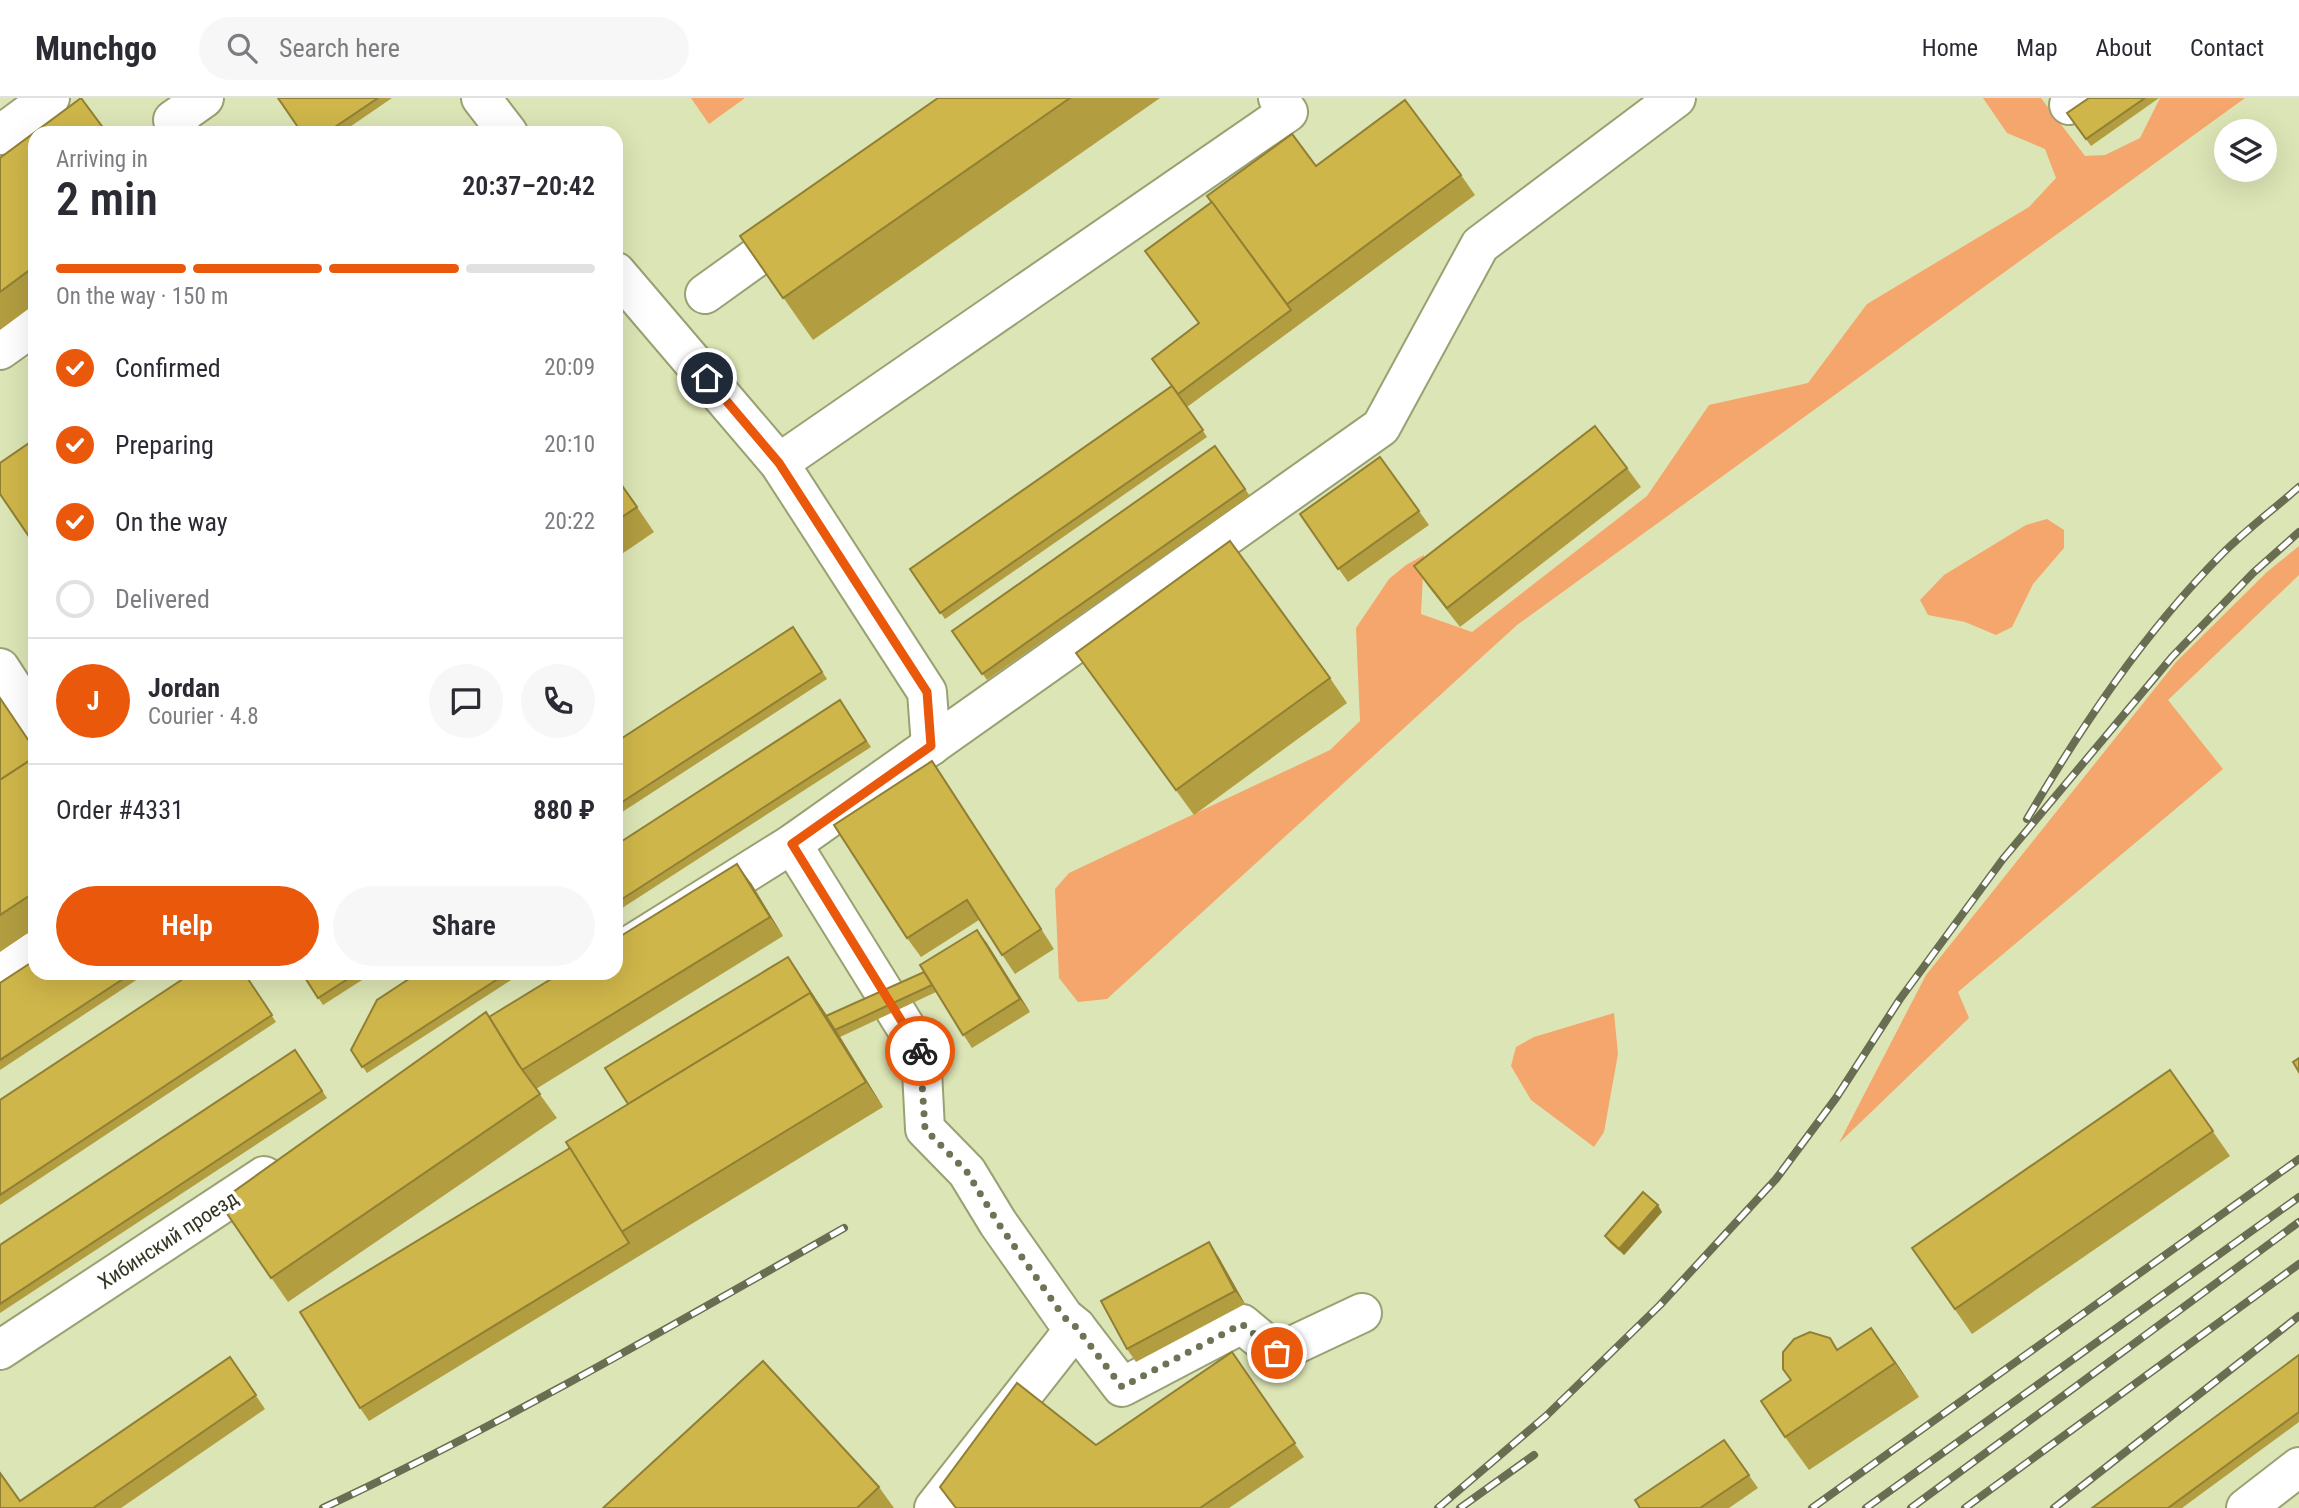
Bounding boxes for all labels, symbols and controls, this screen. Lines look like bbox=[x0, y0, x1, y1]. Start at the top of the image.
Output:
search box bbox=[199, 17, 689, 80]
text: Munchgo bbox=[35, 29, 157, 68]
icon: search bbox=[223, 29, 261, 67]
text: Search here bbox=[279, 33, 400, 63]
text: Home bbox=[1922, 34, 1978, 62]
text: Map bbox=[2016, 34, 2058, 62]
text: About bbox=[2096, 34, 2152, 62]
text: Contact bbox=[2190, 34, 2264, 62]
map controls bbox=[2214, 119, 2277, 182]
button: layers bbox=[2214, 119, 2277, 182]
text: Arriving in bbox=[56, 146, 148, 173]
text: 20:37–20:42 bbox=[462, 171, 595, 201]
text: 2 min bbox=[56, 172, 158, 226]
text: On the way · 150 m bbox=[56, 283, 228, 310]
pin bbox=[677, 348, 737, 408]
icon: check bbox=[56, 349, 94, 387]
text: Confirmed bbox=[115, 353, 221, 383]
text: 20:09 bbox=[544, 354, 595, 381]
icon: home bbox=[688, 359, 726, 397]
icon: check bbox=[56, 426, 94, 464]
text: Preparing bbox=[115, 430, 214, 460]
text: 20:10 bbox=[544, 431, 595, 458]
icon: check bbox=[56, 503, 94, 541]
text: On the way bbox=[115, 507, 228, 537]
text: 20:22 bbox=[544, 508, 595, 535]
text: Delivered bbox=[115, 584, 210, 614]
button: chat bbox=[429, 664, 503, 738]
button: phone bbox=[521, 664, 595, 738]
text: Jordan bbox=[148, 673, 220, 703]
text: J bbox=[87, 686, 99, 716]
text: Courier · 4.8 bbox=[148, 703, 259, 730]
text: Order #4331 bbox=[56, 795, 184, 825]
text: 880 ₽ bbox=[533, 795, 595, 825]
button: Help bbox=[56, 886, 319, 966]
button: Share bbox=[333, 886, 595, 966]
courier bbox=[885, 1016, 955, 1086]
icon: bike bbox=[901, 1032, 939, 1070]
street label: Хибинский проезд bbox=[94, 1186, 242, 1294]
pin bbox=[1247, 1323, 1307, 1383]
icon: bag bbox=[1258, 1334, 1296, 1372]

